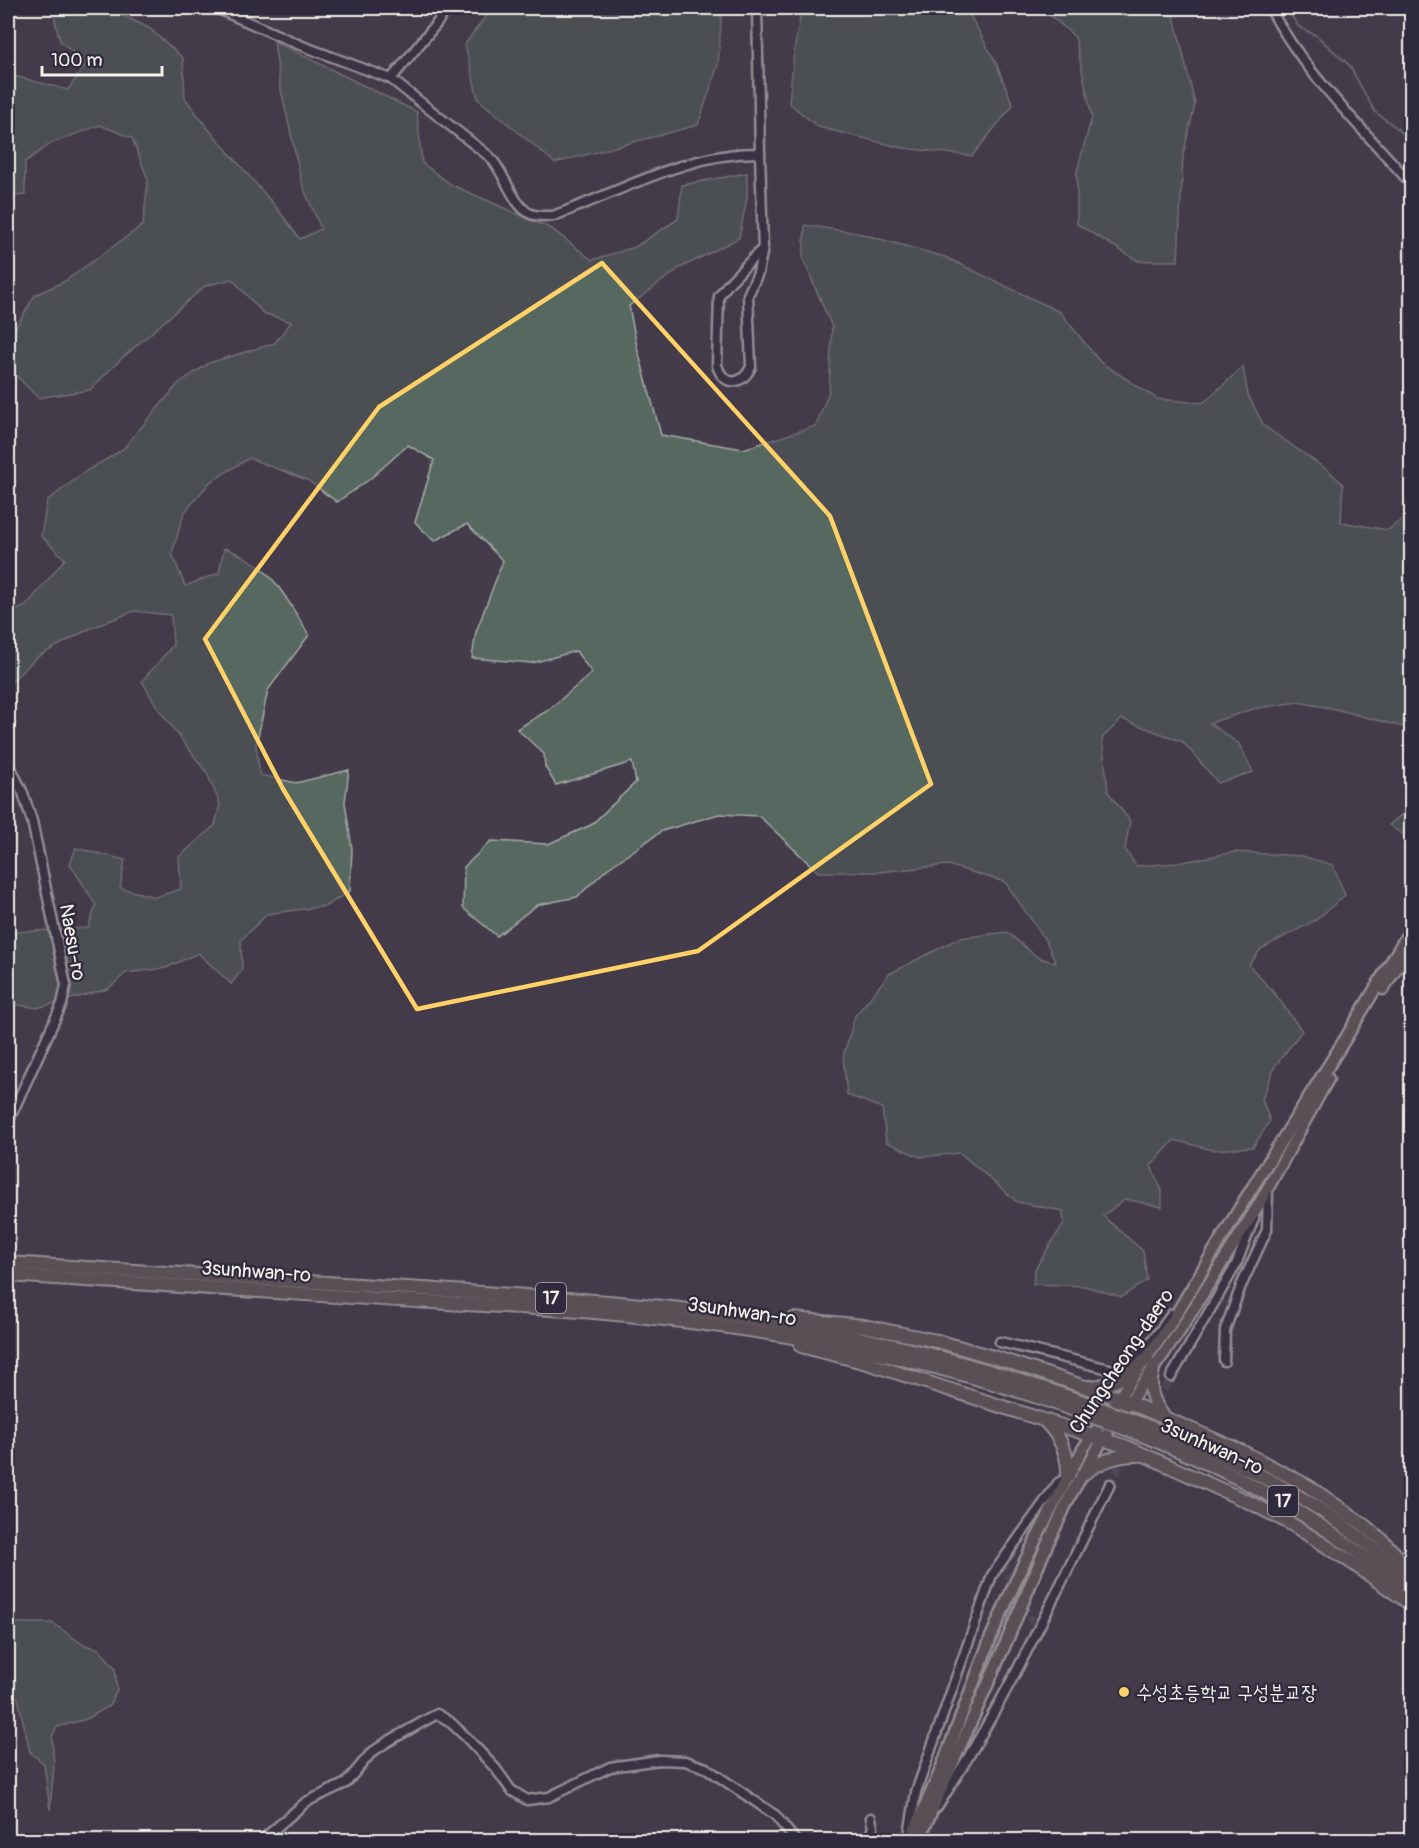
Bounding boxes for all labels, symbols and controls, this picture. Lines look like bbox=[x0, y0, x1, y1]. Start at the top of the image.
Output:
scale bar bbox=[42, 39, 162, 77]
text: 100 m bbox=[51, 49, 103, 72]
street label: Naesu-ro bbox=[53, 902, 92, 983]
street label: 3sunhwan-ro bbox=[200, 1255, 312, 1288]
road number: 17 bbox=[536, 1283, 566, 1313]
street label: Chungcheong-daero bbox=[1064, 1284, 1179, 1439]
street label: 3sunhwan-ro bbox=[686, 1291, 798, 1332]
street label: 3sunhwan-ro bbox=[1156, 1413, 1267, 1480]
road number: 17 bbox=[1268, 1486, 1298, 1516]
place label: 수성초등학교 구성분교장 bbox=[1136, 1680, 1317, 1705]
marker: 수성초등학교 구성분교장 bbox=[1117, 1685, 1131, 1699]

